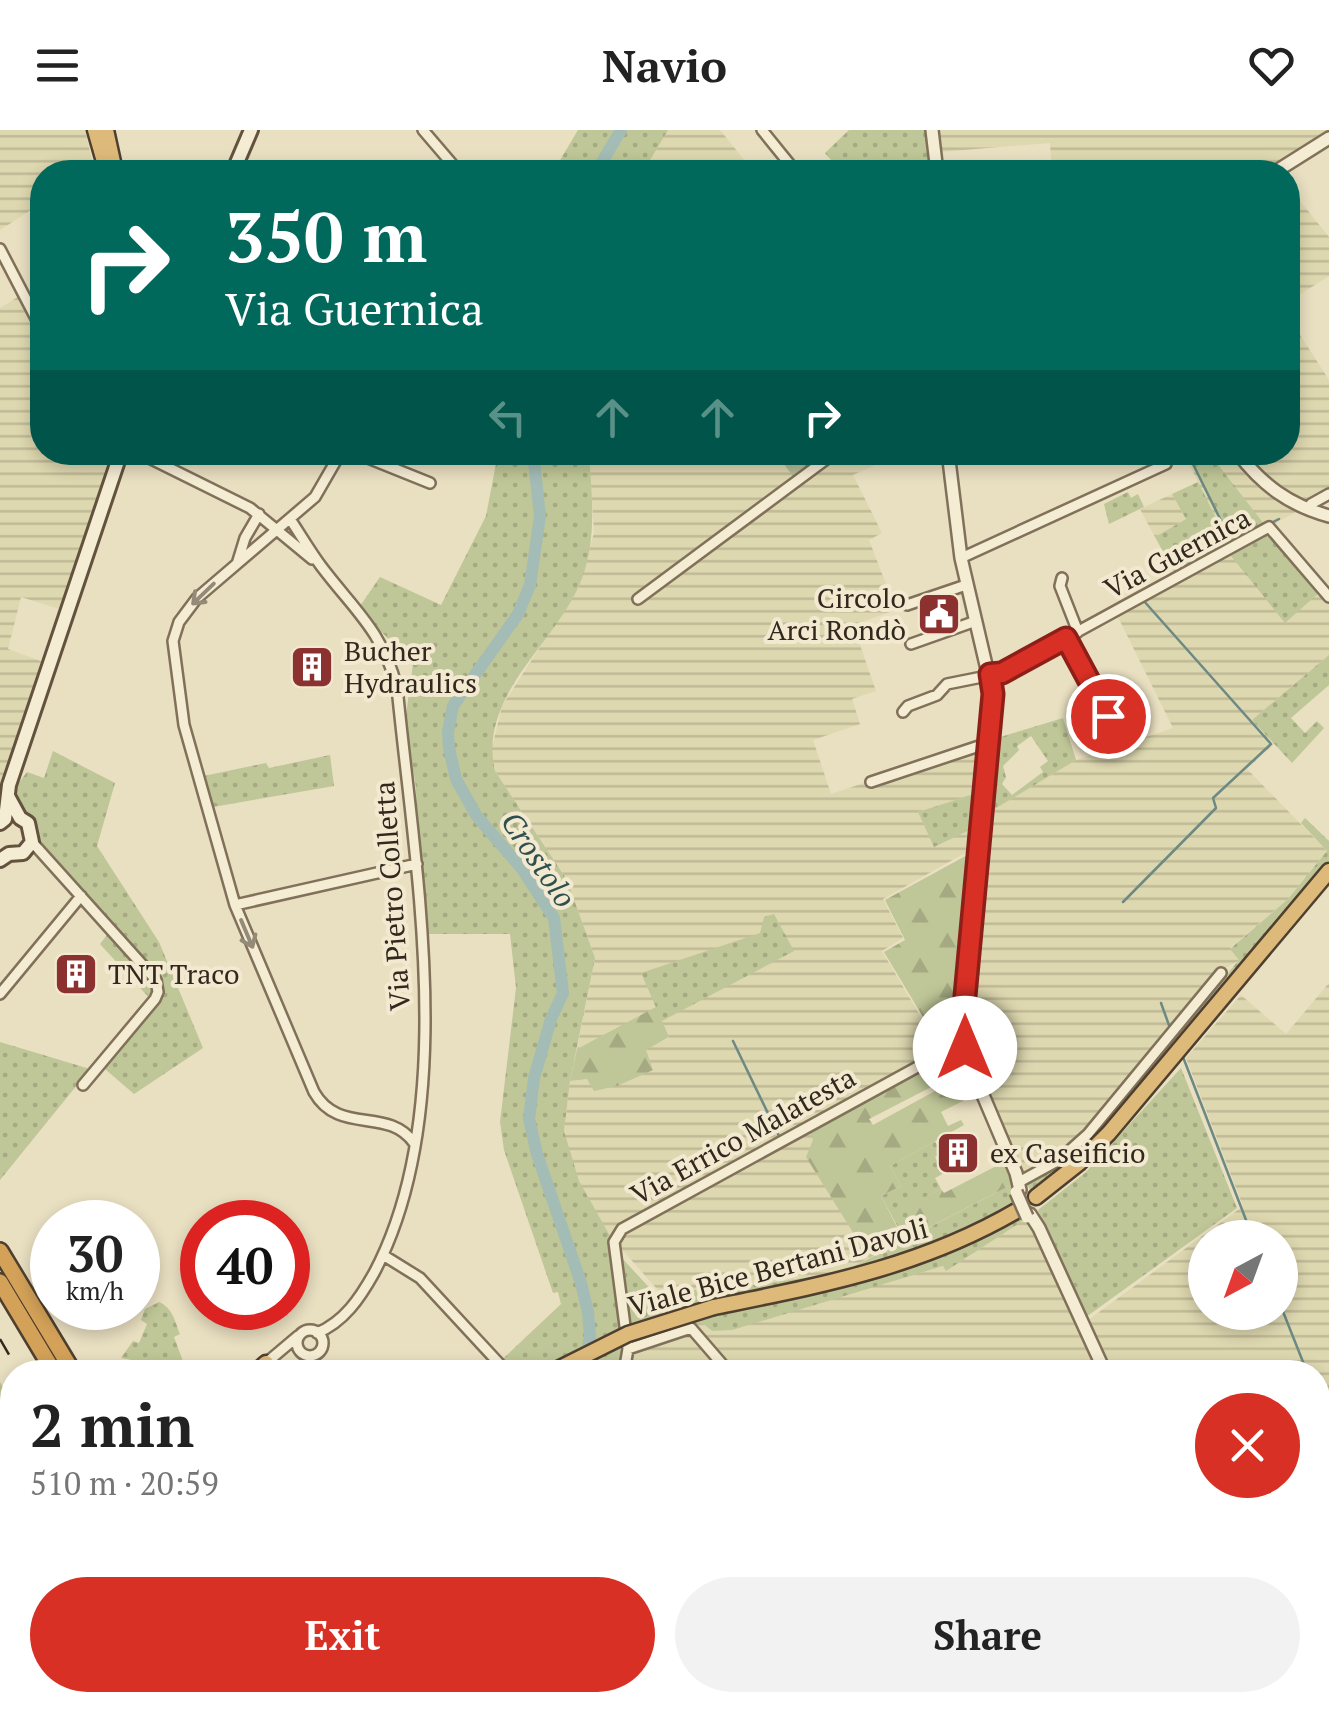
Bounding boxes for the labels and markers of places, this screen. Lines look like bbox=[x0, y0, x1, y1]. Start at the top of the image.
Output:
place label: Circolo Arci Rondò bbox=[767, 579, 906, 648]
public building icon: Circolo Arci Rondò bbox=[916, 591, 962, 637]
place label: Bucher Hydraulics bbox=[344, 632, 477, 701]
building icon: Bucher Hydraulics bbox=[289, 644, 335, 690]
pin bbox=[1066, 674, 1151, 759]
building icon: TNT Traco bbox=[53, 951, 99, 997]
place label: TNT Traco bbox=[108, 955, 239, 992]
building icon: ex Caseificio bbox=[935, 1130, 981, 1176]
place label: ex Caseificio bbox=[990, 1134, 1146, 1171]

